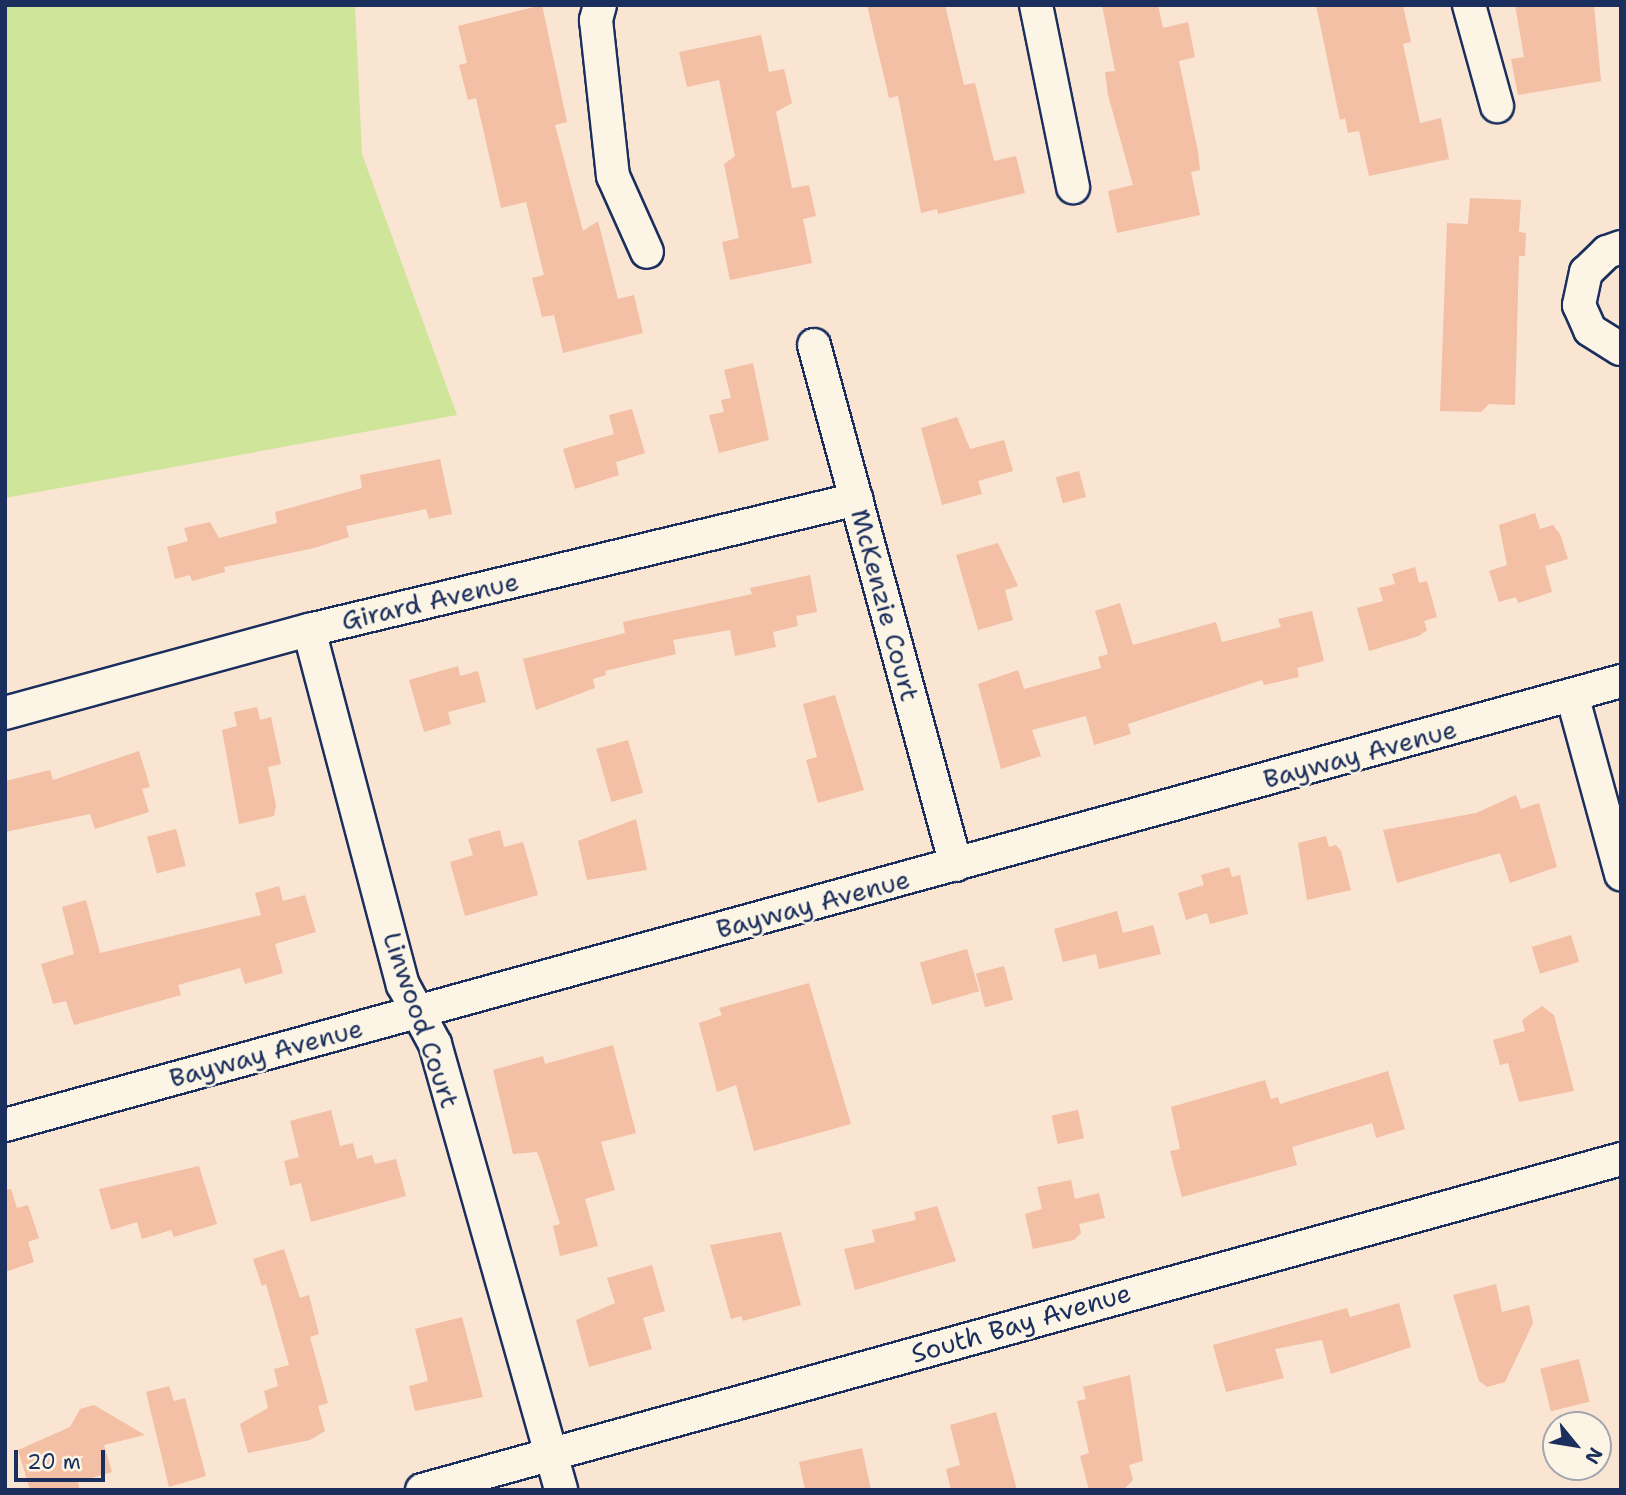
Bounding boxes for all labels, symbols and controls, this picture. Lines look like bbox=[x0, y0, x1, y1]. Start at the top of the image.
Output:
street label: McKenzie Court bbox=[844, 506, 926, 704]
street label: Girard Avenue bbox=[338, 565, 522, 637]
street label: Bayway Avenue bbox=[1260, 713, 1460, 795]
street label: Bayway Avenue bbox=[713, 863, 913, 945]
street label: Linwood Court bbox=[376, 928, 466, 1112]
street label: Bayway Avenue bbox=[166, 1012, 366, 1094]
street label: South Bay Avenue bbox=[908, 1277, 1134, 1369]
north arrow bbox=[1542, 1411, 1612, 1481]
scale bar bbox=[18, 1436, 108, 1480]
text: N bbox=[1579, 1443, 1608, 1469]
text: 20 m bbox=[27, 1448, 81, 1476]

